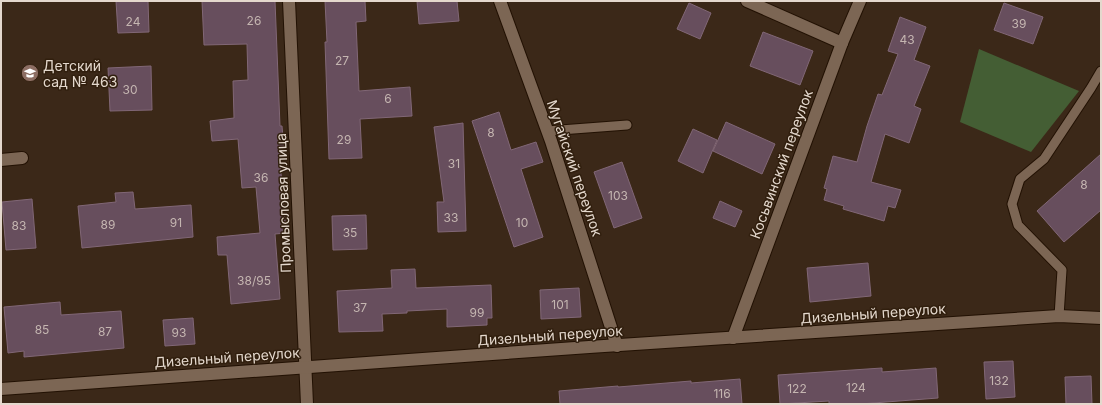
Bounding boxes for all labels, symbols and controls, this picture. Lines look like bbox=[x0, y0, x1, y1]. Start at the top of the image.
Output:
house number: 26 bbox=[247, 13, 261, 28]
house number: 24 bbox=[126, 14, 141, 29]
house number: 39 bbox=[1012, 16, 1026, 31]
house number: 43 bbox=[899, 32, 915, 47]
house number: 27 bbox=[335, 53, 349, 68]
place label: Детский сад № 463 bbox=[43, 57, 117, 90]
school or university icon: Детский сад № 463 bbox=[20, 63, 40, 83]
house number: 30 bbox=[123, 82, 137, 97]
street label: Косьвинский переулок bbox=[746, 87, 816, 241]
house number: 6 bbox=[384, 91, 392, 106]
street label: Мугайский переулок bbox=[544, 98, 606, 239]
house number: 8 bbox=[487, 125, 495, 140]
house number: 29 bbox=[337, 132, 351, 147]
street label: Промысловая улица bbox=[272, 133, 294, 273]
house number: 31 bbox=[448, 156, 460, 171]
house number: 36 bbox=[254, 170, 268, 185]
house number: 8 bbox=[1080, 177, 1088, 192]
house number: 103 bbox=[608, 188, 628, 203]
house number: 33 bbox=[444, 210, 458, 225]
house number: 91 bbox=[170, 215, 182, 230]
house number: 10 bbox=[516, 215, 528, 230]
house number: 89 bbox=[101, 217, 115, 232]
house number: 83 bbox=[12, 218, 26, 233]
house number: 35 bbox=[343, 225, 357, 240]
house number: 38/95 bbox=[237, 273, 271, 288]
house number: 101 bbox=[551, 297, 569, 312]
street label: Дизельный переулок bbox=[800, 299, 947, 327]
house number: 37 bbox=[353, 300, 367, 315]
house number: 99 bbox=[470, 305, 484, 320]
street label: Дизельный переулок bbox=[477, 321, 624, 349]
house number: 85 bbox=[35, 322, 49, 337]
house number: 87 bbox=[98, 324, 112, 339]
house number: 93 bbox=[172, 325, 186, 340]
street label: Дизельный переулок bbox=[154, 343, 301, 371]
house number: 132 bbox=[989, 373, 1009, 388]
house number: 124 bbox=[846, 380, 866, 395]
house number: 122 bbox=[787, 381, 807, 396]
house number: 116 bbox=[713, 386, 731, 401]

